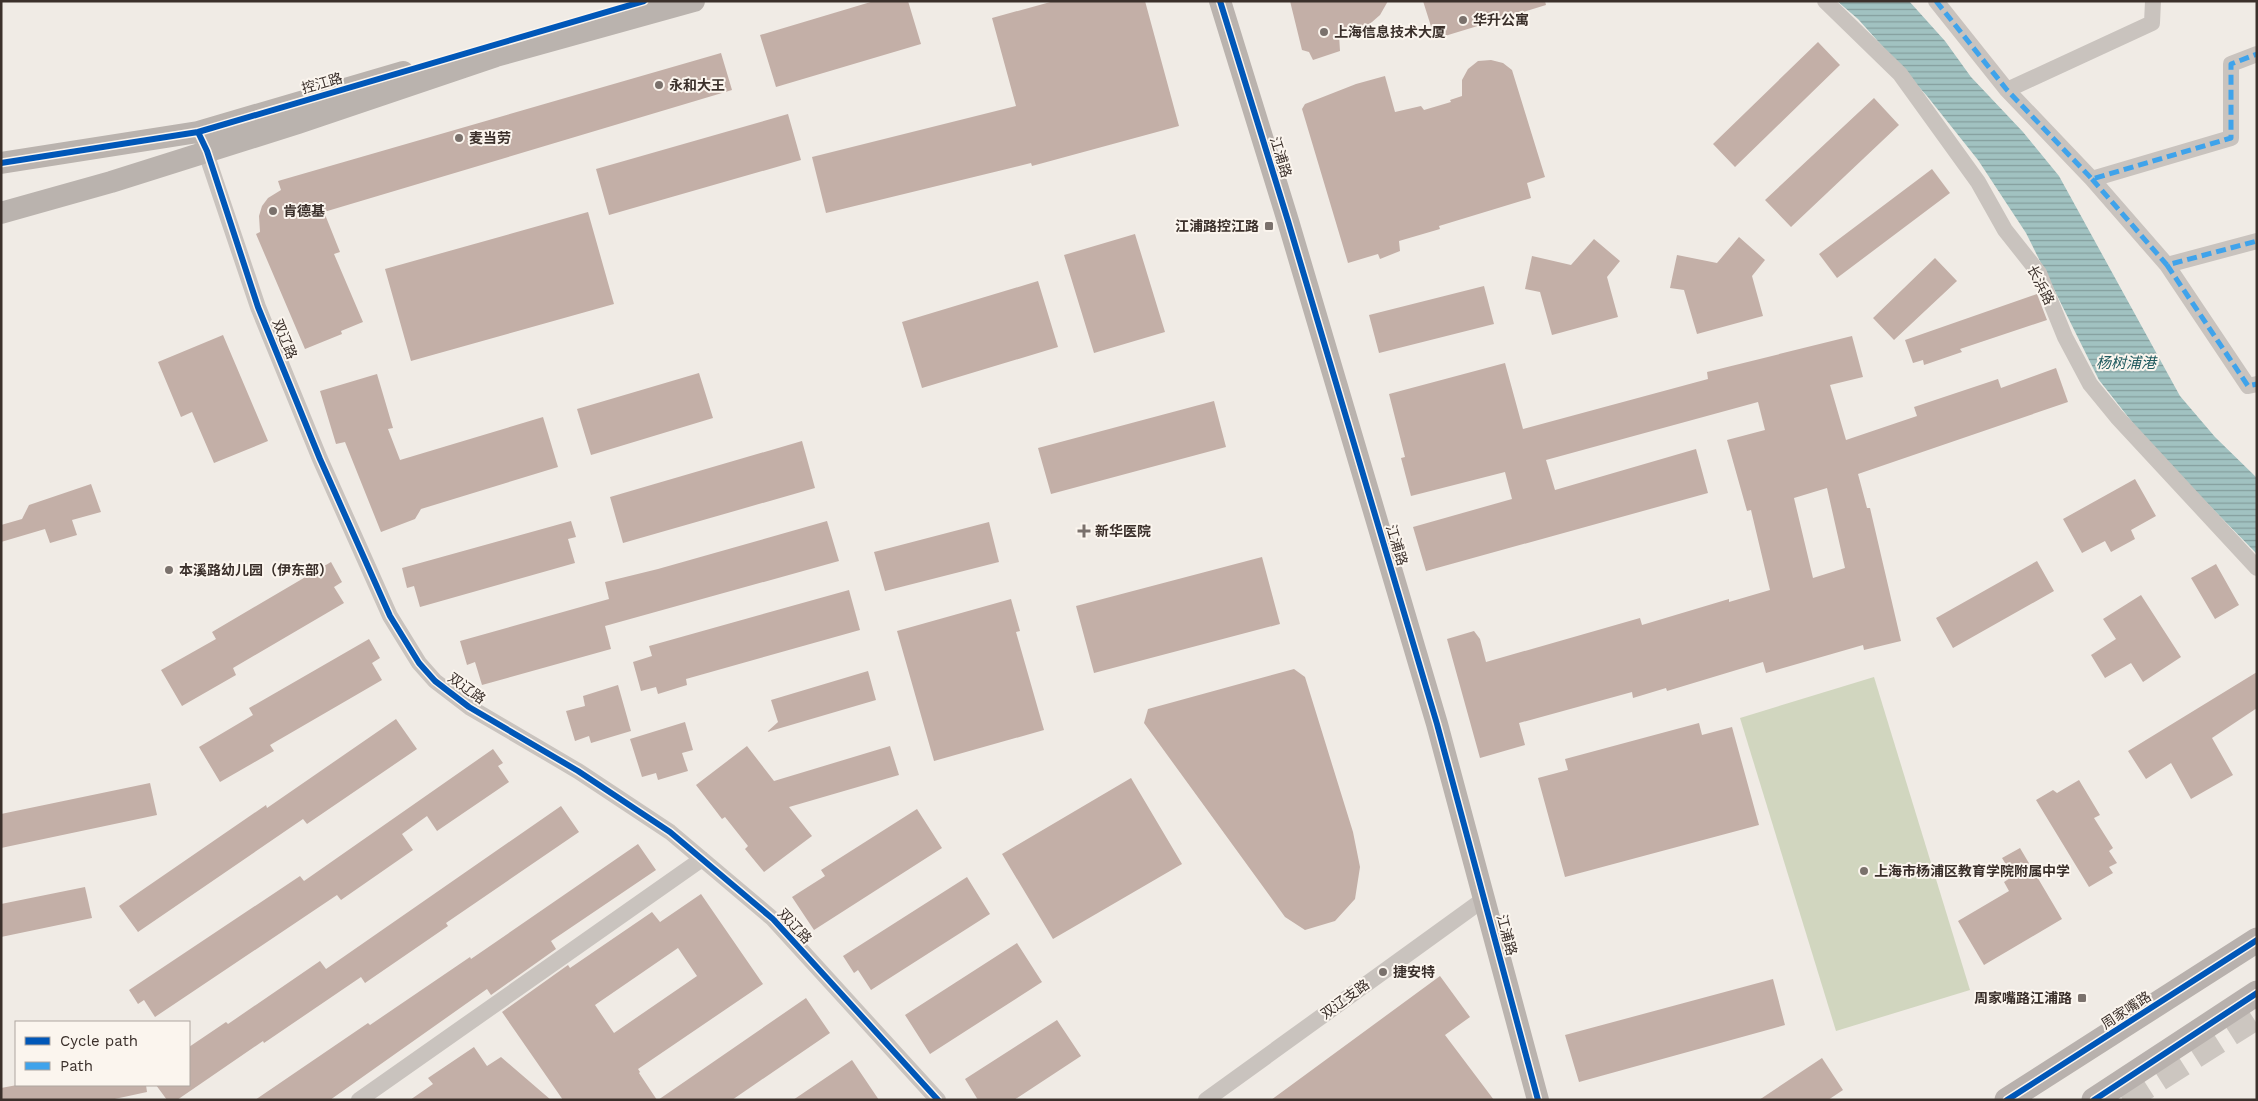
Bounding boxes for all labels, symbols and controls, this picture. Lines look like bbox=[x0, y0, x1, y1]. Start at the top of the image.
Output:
place label: 华升公寓 bbox=[1473, 12, 1529, 28]
marker: 华升公寓 bbox=[1457, 14, 1469, 26]
place label: 上海信息技术大厦 bbox=[1334, 24, 1446, 40]
marker: 上海信息技术大厦 bbox=[1318, 26, 1330, 38]
street label: 控江路 bbox=[300, 70, 344, 96]
place label: 永和大王 bbox=[669, 77, 725, 93]
marker: 永和大王 bbox=[653, 79, 665, 91]
place label: 麦当劳 bbox=[469, 130, 511, 146]
marker: 麦当劳 bbox=[453, 132, 465, 144]
street label: 江浦路 bbox=[1267, 135, 1295, 179]
place label: 肯德基 bbox=[283, 203, 325, 219]
marker: 肯德基 bbox=[267, 205, 279, 217]
place label: 江浦路控江路 bbox=[1175, 218, 1259, 234]
marker: 江浦路控江路 bbox=[1263, 220, 1275, 232]
street label: 长浜路 bbox=[2024, 263, 2058, 307]
street label: 双辽路 bbox=[270, 317, 300, 361]
water label: 杨树浦港 bbox=[2096, 354, 2158, 372]
place label: 新华医院 bbox=[1095, 523, 1151, 539]
street label: 江浦路 bbox=[1383, 523, 1411, 567]
marker: 新华医院 bbox=[1077, 524, 1091, 538]
place label: 本溪路幼儿园（伊东部） bbox=[179, 562, 333, 578]
marker: 本溪路幼儿园（伊东部） bbox=[163, 564, 175, 576]
street label: 双辽路 bbox=[445, 669, 489, 707]
place label: 上海市杨浦区教育学院附属中学 bbox=[1874, 863, 2070, 879]
marker: 上海市杨浦区教育学院附属中学 bbox=[1858, 865, 1870, 877]
street label: 双辽路 bbox=[775, 905, 815, 947]
street label: 江浦路 bbox=[1494, 913, 1520, 957]
place label: 捷安特 bbox=[1393, 964, 1435, 980]
marker: 捷安特 bbox=[1377, 966, 1389, 978]
street label: 双辽支路 bbox=[1318, 976, 1372, 1022]
street label: 周家嘴路 bbox=[2098, 988, 2154, 1032]
place label: 周家嘴路江浦路 bbox=[1974, 990, 2072, 1006]
marker: 周家嘴路江浦路 bbox=[2076, 992, 2088, 1004]
legend bbox=[15, 1021, 190, 1086]
text: Cycle path bbox=[60, 1032, 138, 1050]
text: Path bbox=[60, 1057, 93, 1075]

